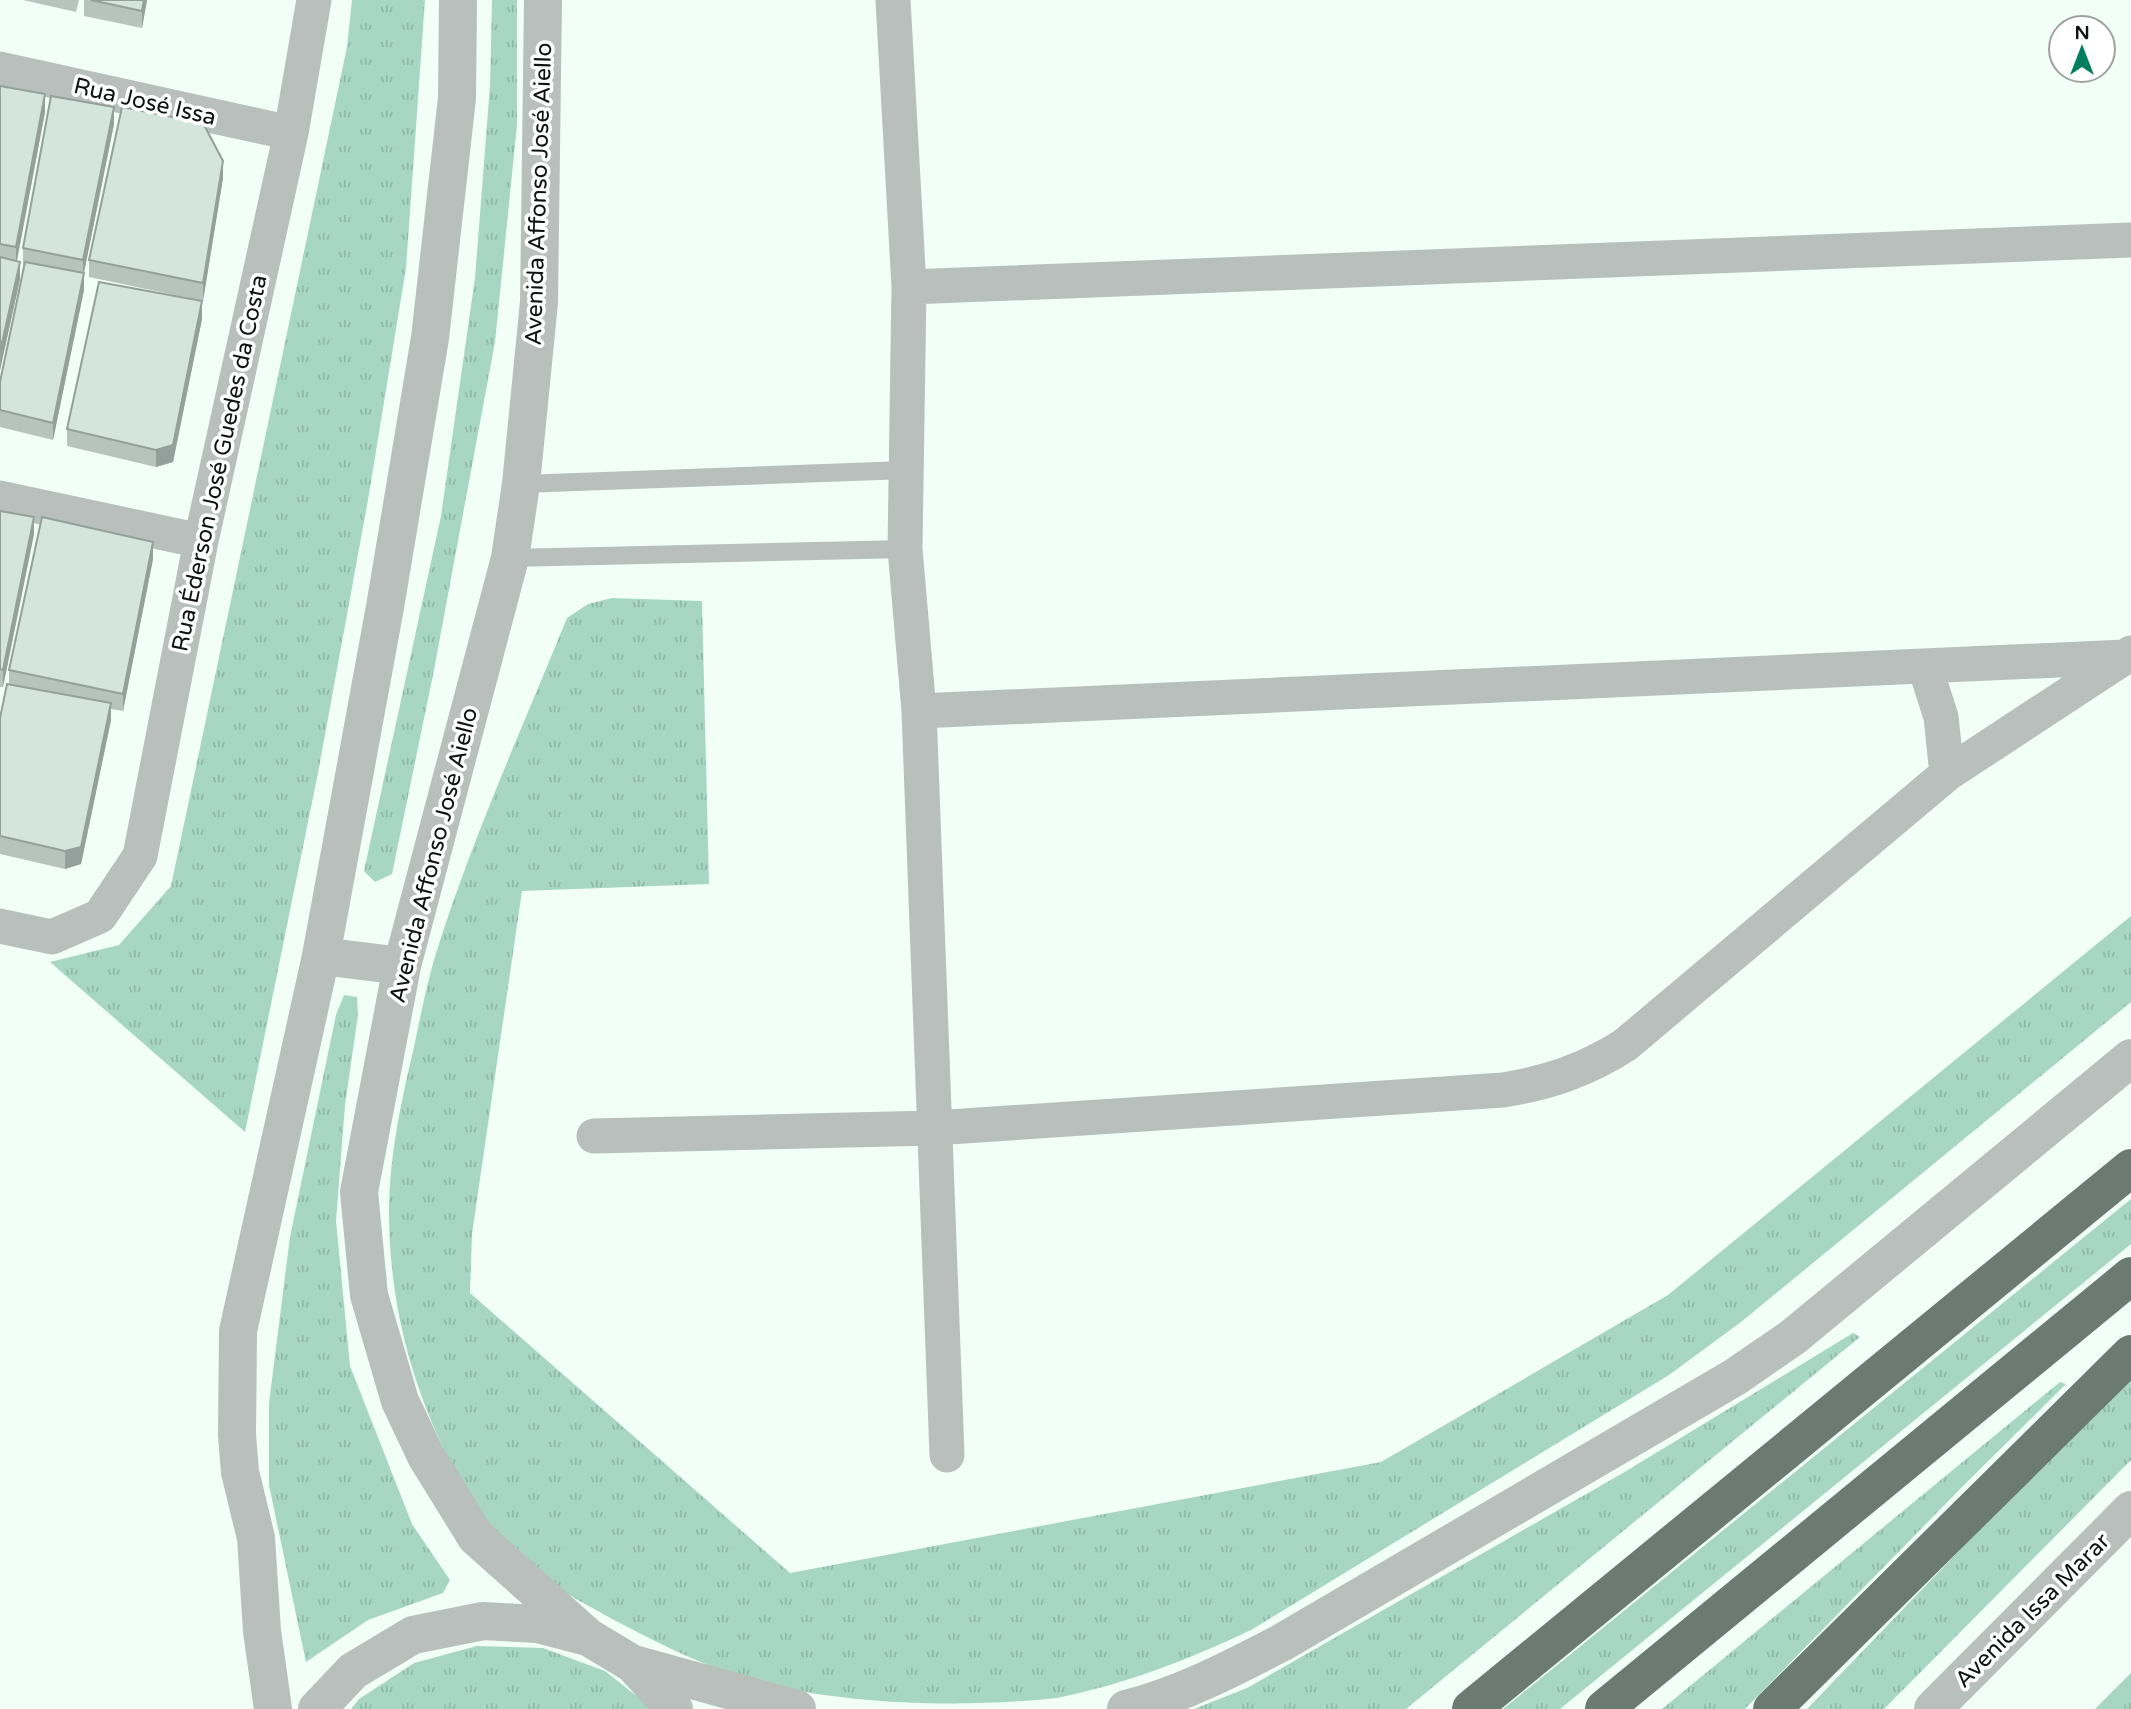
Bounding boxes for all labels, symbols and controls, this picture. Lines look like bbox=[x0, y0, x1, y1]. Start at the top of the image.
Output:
north arrow bbox=[2047, 14, 2117, 84]
text: N bbox=[2074, 22, 2090, 44]
street label: Avenida Affonso José Aiello bbox=[520, 42, 558, 346]
street label: Rua José Issa bbox=[71, 72, 219, 132]
street label: Rua Éderson José Guedes da Costa bbox=[166, 272, 274, 654]
street label: Avenida Affonso José Aiello bbox=[384, 705, 484, 1006]
street label: Avenida Issa Marar bbox=[1949, 1527, 2116, 1694]

